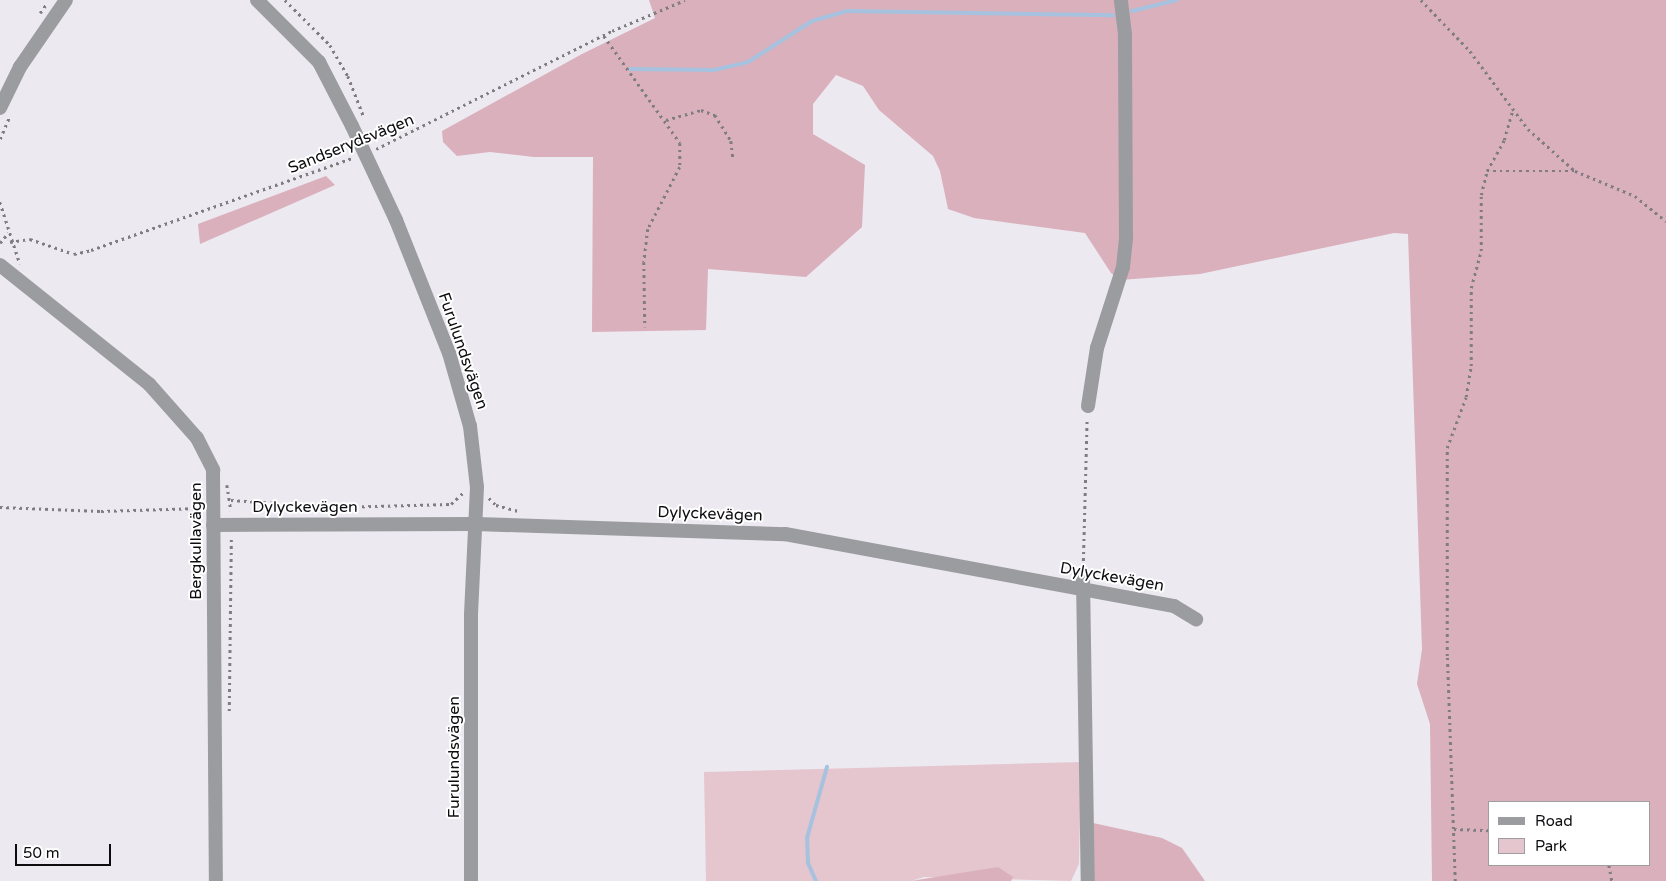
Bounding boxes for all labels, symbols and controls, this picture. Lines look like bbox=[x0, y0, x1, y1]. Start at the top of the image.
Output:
street label: Sandserydsvägen bbox=[285, 110, 417, 178]
street label: Furulundsvägen bbox=[434, 290, 492, 412]
street label: Bergkullavägen bbox=[186, 482, 206, 600]
street label: Dylyckevägen bbox=[252, 497, 358, 517]
street label: Dylyckevägen bbox=[657, 503, 763, 525]
street label: Dylyckevägen bbox=[1058, 558, 1166, 596]
street label: Furulundsvägen bbox=[444, 696, 464, 818]
legend bbox=[1488, 801, 1651, 866]
text: Road bbox=[1535, 812, 1573, 830]
scale bar bbox=[18, 834, 114, 866]
text: Park bbox=[1535, 837, 1567, 855]
text: 50 m bbox=[23, 844, 60, 862]

